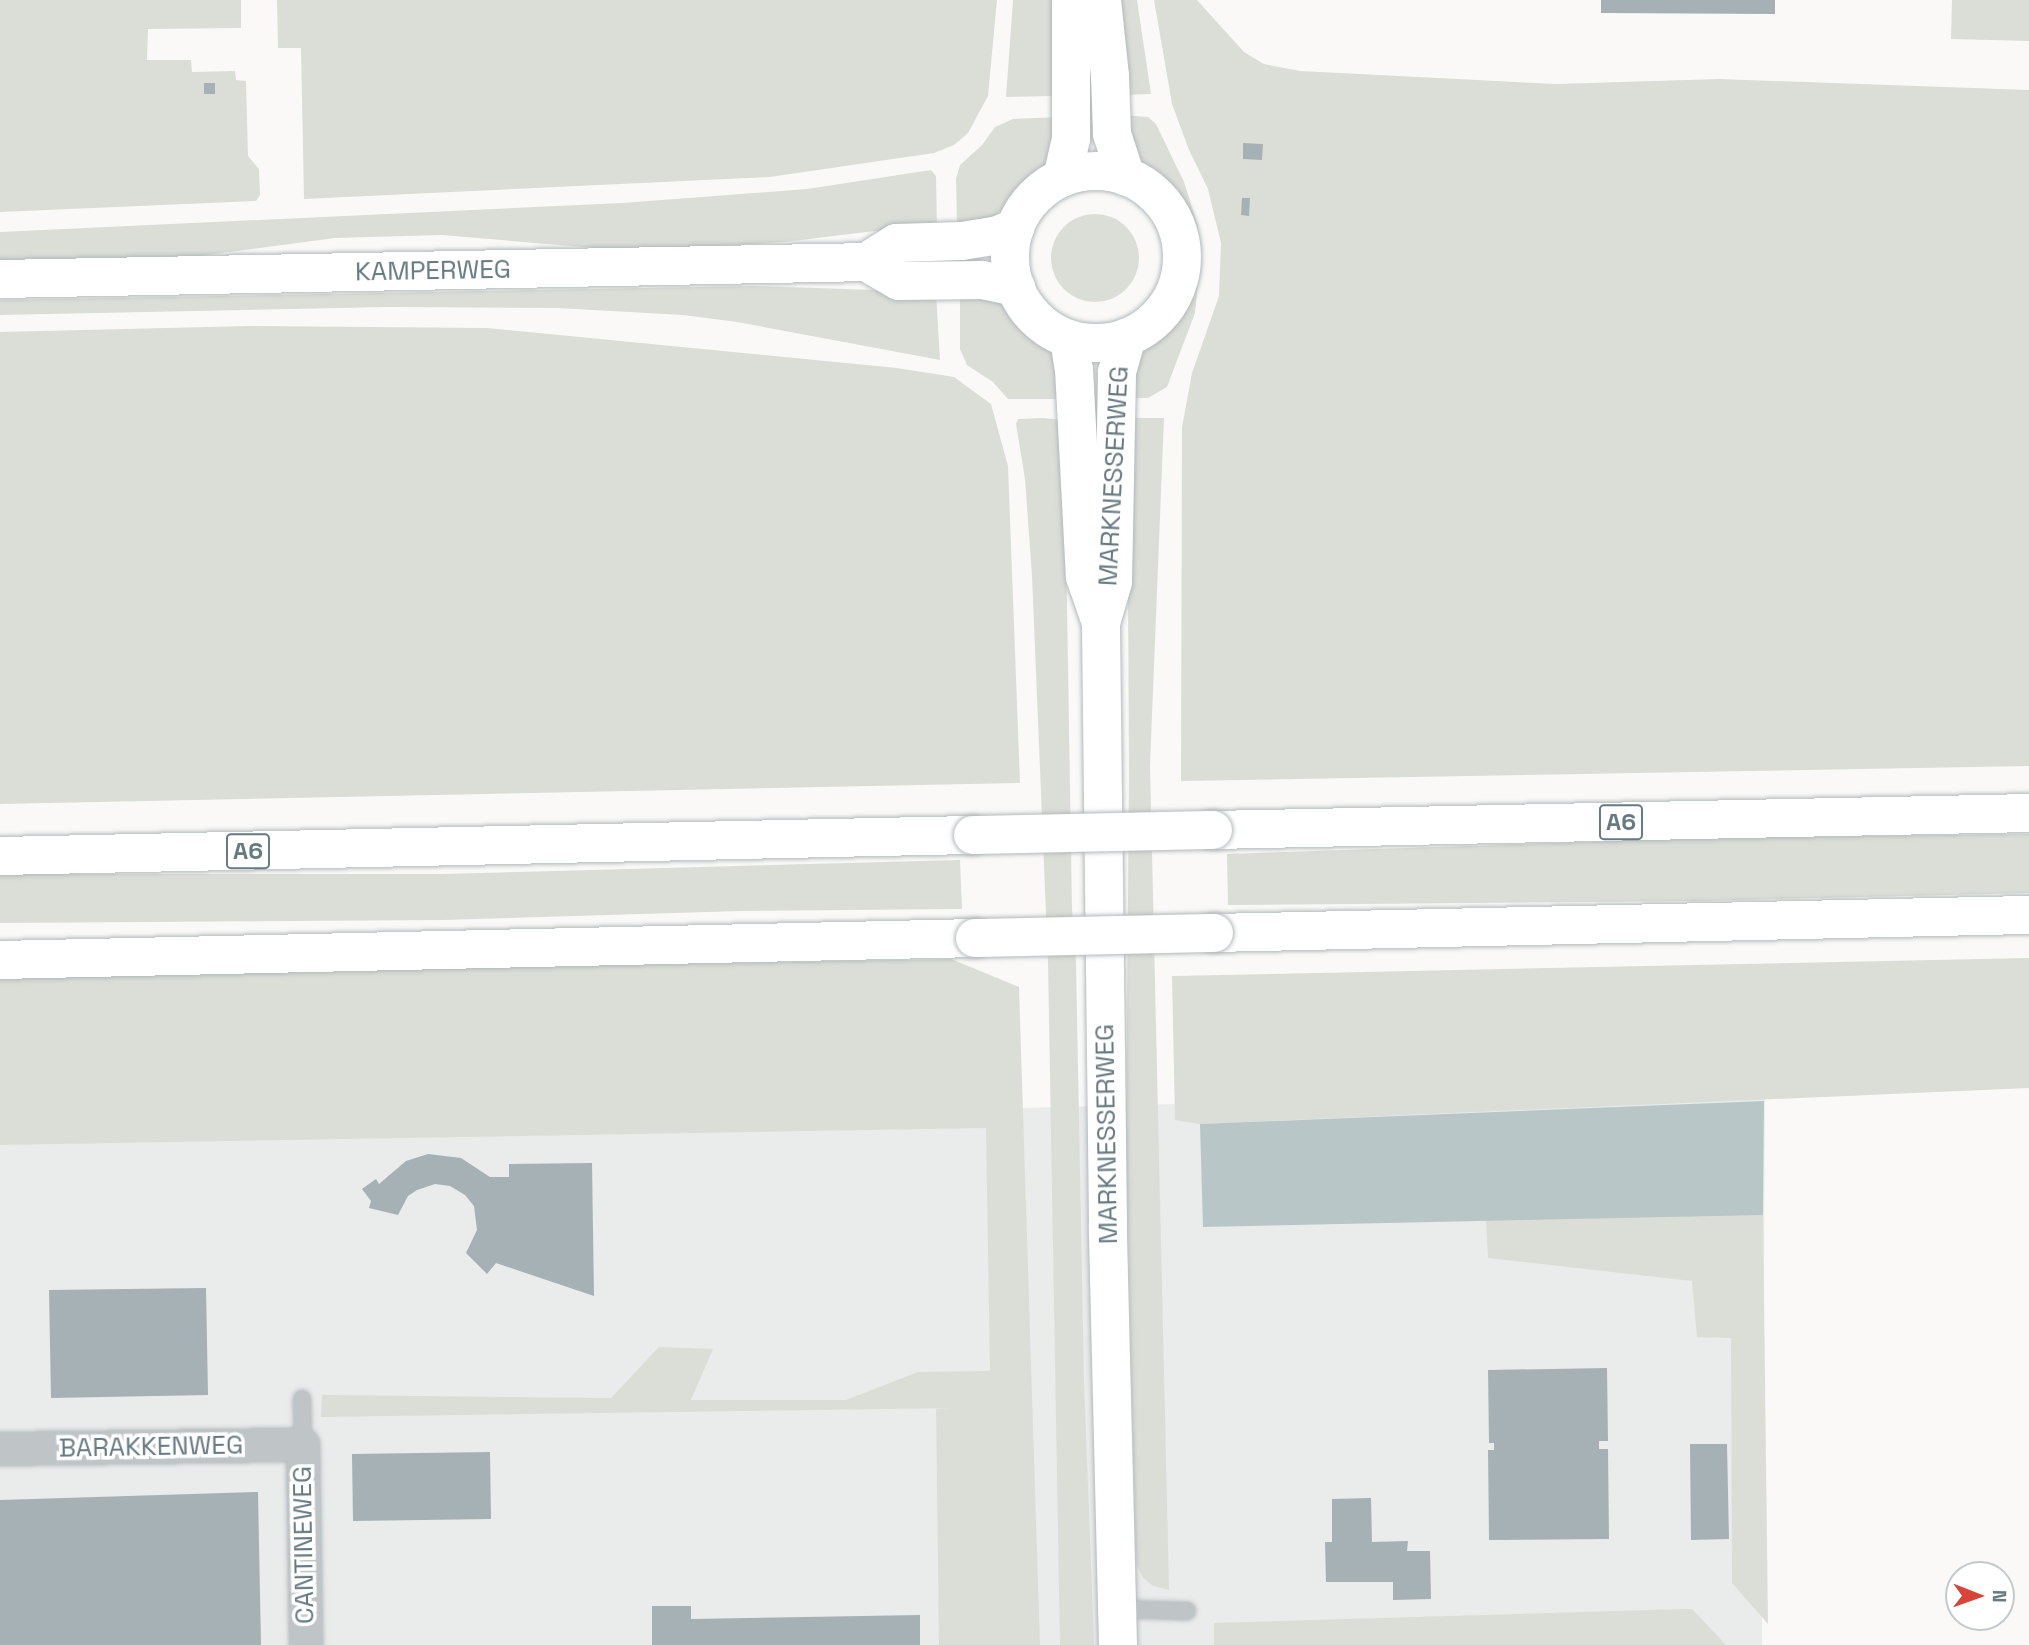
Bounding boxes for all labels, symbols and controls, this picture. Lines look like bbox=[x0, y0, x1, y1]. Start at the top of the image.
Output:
street label: KAMPERWEG bbox=[355, 254, 511, 288]
street label: MARKNESSERWEG bbox=[1093, 365, 1135, 587]
road number: A6 bbox=[1598, 802, 1644, 842]
road number: A6 bbox=[225, 830, 271, 872]
street label: MARKNESSERWEG bbox=[1089, 1023, 1125, 1245]
street label: BARAKKENWEG bbox=[59, 1430, 243, 1464]
street label: CANTINEWEG bbox=[287, 1466, 321, 1624]
north arrow bbox=[1945, 1561, 2015, 1631]
text: N bbox=[1987, 1590, 2012, 1603]

